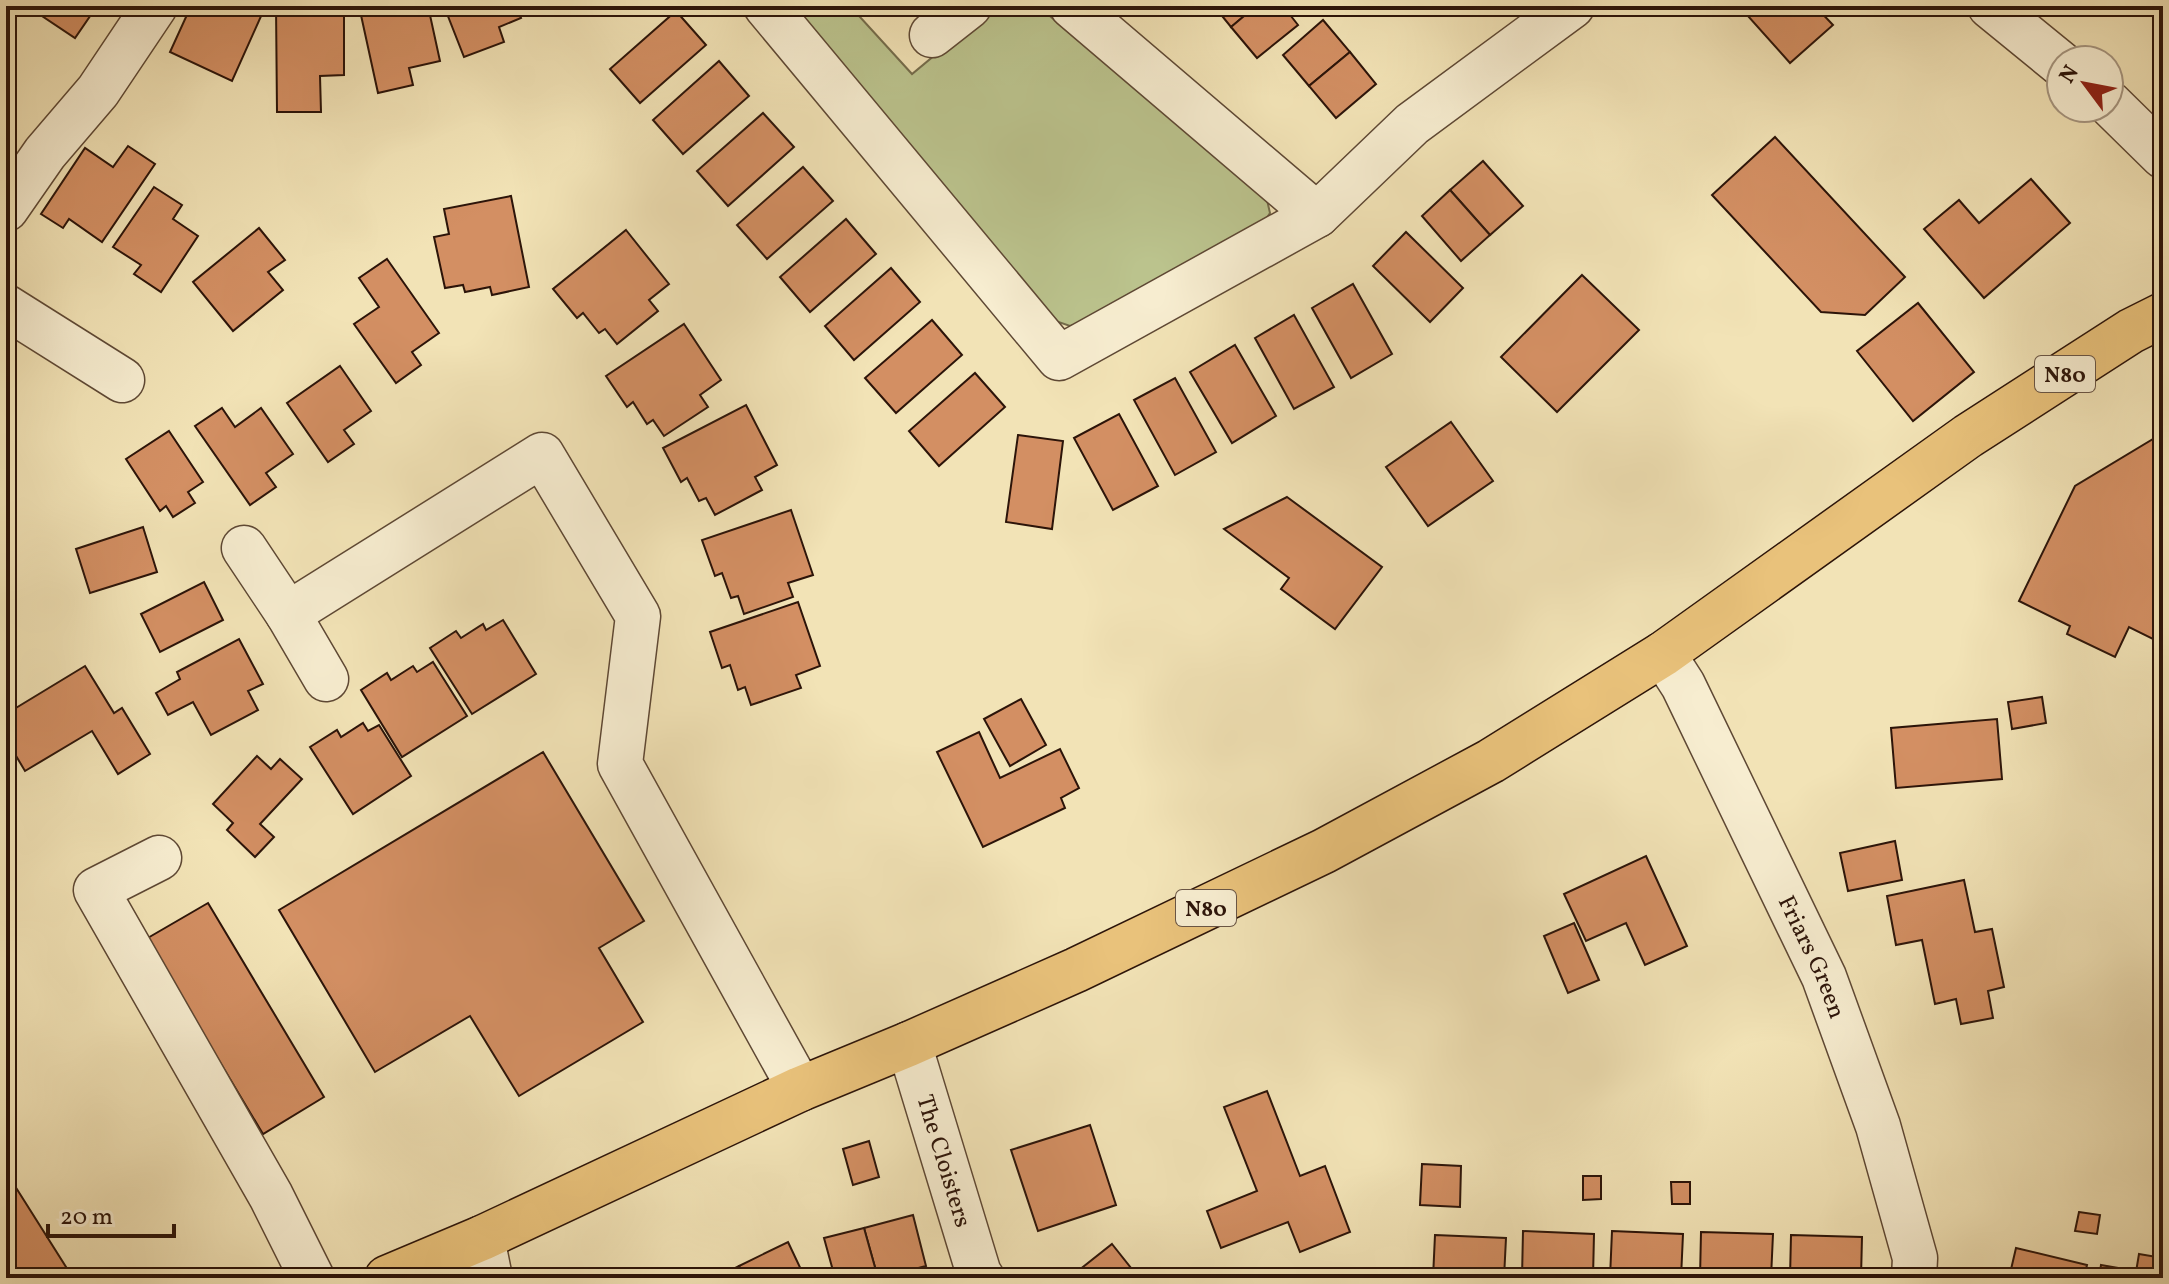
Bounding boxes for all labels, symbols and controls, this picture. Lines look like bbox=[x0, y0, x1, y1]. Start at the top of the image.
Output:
north arrow bbox=[2045, 44, 2125, 124]
text: N bbox=[2053, 60, 2088, 90]
road number: N80 bbox=[2035, 356, 2095, 392]
road number: N80 bbox=[1176, 890, 1236, 926]
street label: Friars Green bbox=[1768, 890, 1853, 1024]
street label: The Cloisters bbox=[906, 1091, 979, 1232]
scale bar bbox=[48, 1188, 174, 1238]
text: 20 m bbox=[60, 1201, 113, 1235]

